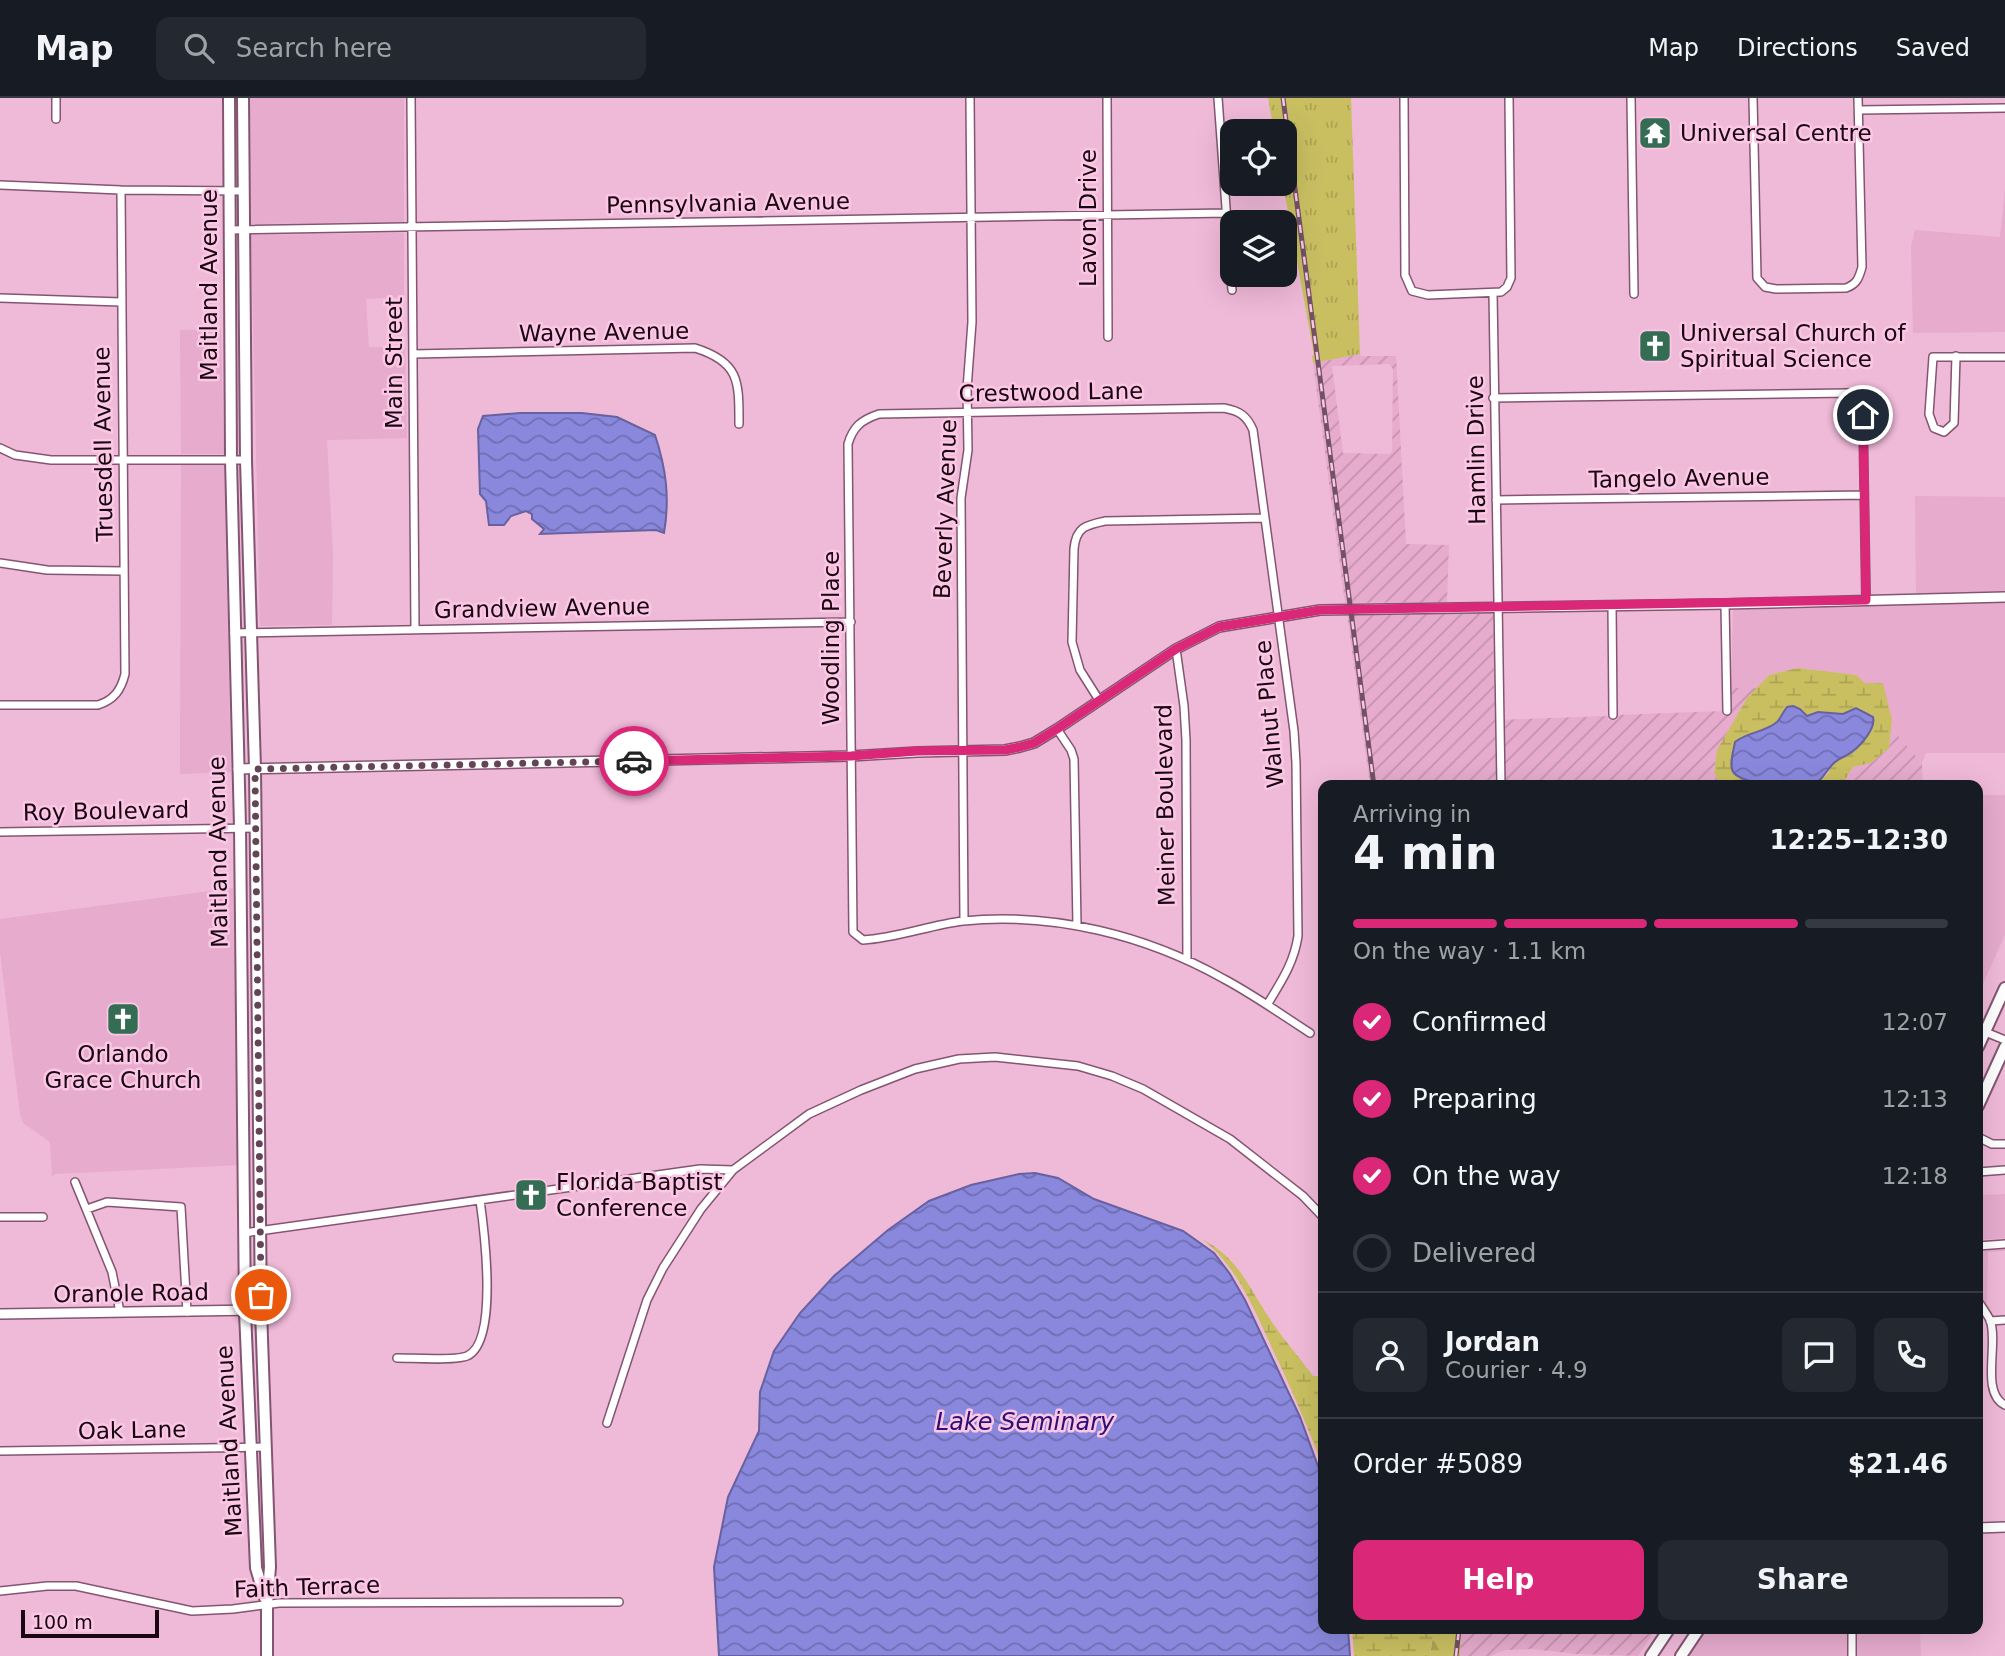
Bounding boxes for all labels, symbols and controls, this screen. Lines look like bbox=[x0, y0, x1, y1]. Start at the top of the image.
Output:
search box bbox=[156, 17, 646, 80]
text: Map bbox=[35, 29, 114, 68]
icon: search bbox=[180, 29, 218, 67]
text: Search here bbox=[236, 33, 392, 63]
text: Map bbox=[1648, 34, 1699, 62]
text: Directions bbox=[1737, 34, 1858, 62]
text: Saved bbox=[1896, 34, 1970, 62]
temple icon: Universal Centre bbox=[1636, 114, 1674, 152]
map controls bbox=[1220, 119, 1297, 287]
button: locate bbox=[1220, 119, 1297, 196]
place label: Universal Centre bbox=[1680, 120, 1872, 146]
street label: Lavon Drive bbox=[1075, 149, 1101, 287]
street label: Pennsylvania Avenue bbox=[606, 188, 850, 218]
street label: Maitland Avenue bbox=[196, 189, 222, 381]
button: layers bbox=[1220, 210, 1297, 287]
street label: Main Street bbox=[381, 297, 407, 429]
street label: Wayne Avenue bbox=[519, 318, 689, 346]
place label: Universal Church of Spiritual Science bbox=[1680, 320, 1907, 372]
church icon: Universal Church of Spiritual Science bbox=[1636, 327, 1674, 365]
street label: Truesdell Avenue bbox=[88, 346, 118, 543]
street label: Hamlin Drive bbox=[1462, 375, 1490, 525]
street label: Crestwood Lane bbox=[958, 377, 1144, 407]
pin bbox=[1833, 385, 1893, 445]
icon: home bbox=[1844, 396, 1882, 434]
street label: Beverly Avenue bbox=[929, 419, 961, 599]
street label: Tangelo Avenue bbox=[1587, 463, 1770, 493]
street label: Woodling Place bbox=[818, 551, 844, 725]
street label: Grandview Avenue bbox=[434, 593, 650, 623]
street label: Walnut Place bbox=[1250, 639, 1288, 789]
street label: Meiner Boulevard bbox=[1150, 704, 1180, 906]
courier bbox=[599, 726, 669, 796]
icon: car bbox=[615, 742, 653, 780]
street label: Maitland Avenue bbox=[203, 756, 233, 948]
street label: Roy Boulevard bbox=[23, 797, 189, 825]
text: Arriving in bbox=[1353, 801, 1471, 827]
text: 12:25–12:30 bbox=[1769, 825, 1948, 855]
text: 4 min bbox=[1353, 826, 1497, 880]
text: On the way · 1.1 km bbox=[1353, 938, 1586, 964]
church icon: Orlando Grace Church bbox=[104, 1000, 142, 1038]
icon: check bbox=[1353, 1003, 1391, 1041]
text: Confirmed bbox=[1412, 1007, 1547, 1037]
text: 12:07 bbox=[1882, 1009, 1948, 1035]
place label: Orlando Grace Church bbox=[45, 1041, 201, 1093]
icon: check bbox=[1353, 1080, 1391, 1118]
text: Preparing bbox=[1412, 1084, 1537, 1114]
text: 12:13 bbox=[1882, 1086, 1948, 1112]
icon: check bbox=[1353, 1157, 1391, 1195]
text: On the way bbox=[1412, 1161, 1561, 1191]
text: 12:18 bbox=[1882, 1163, 1948, 1189]
place label: Florida Baptist Conference bbox=[556, 1169, 722, 1221]
church icon: Florida Baptist Conference bbox=[512, 1176, 550, 1214]
text: Delivered bbox=[1412, 1238, 1536, 1268]
pin bbox=[231, 1265, 291, 1325]
icon: bag bbox=[242, 1276, 280, 1314]
street label: Oranole Road bbox=[53, 1279, 209, 1307]
button: person bbox=[1353, 1318, 1427, 1392]
button: chat bbox=[1782, 1318, 1856, 1392]
button: phone bbox=[1874, 1318, 1948, 1392]
text: Jordan bbox=[1445, 1327, 1540, 1357]
street label: Maitland Avenue bbox=[211, 1345, 247, 1537]
text: Courier · 4.9 bbox=[1445, 1357, 1588, 1383]
water label: Lake Seminary bbox=[936, 1408, 1115, 1436]
street label: Oak Lane bbox=[78, 1416, 186, 1444]
text: Order #5089 bbox=[1353, 1449, 1523, 1479]
text: $21.46 bbox=[1848, 1449, 1948, 1479]
button: Help bbox=[1353, 1540, 1644, 1620]
button: Share bbox=[1658, 1540, 1948, 1620]
street label: Faith Terrace bbox=[233, 1571, 381, 1603]
scale bar bbox=[21, 1607, 159, 1639]
text: 100 m bbox=[32, 1611, 93, 1633]

